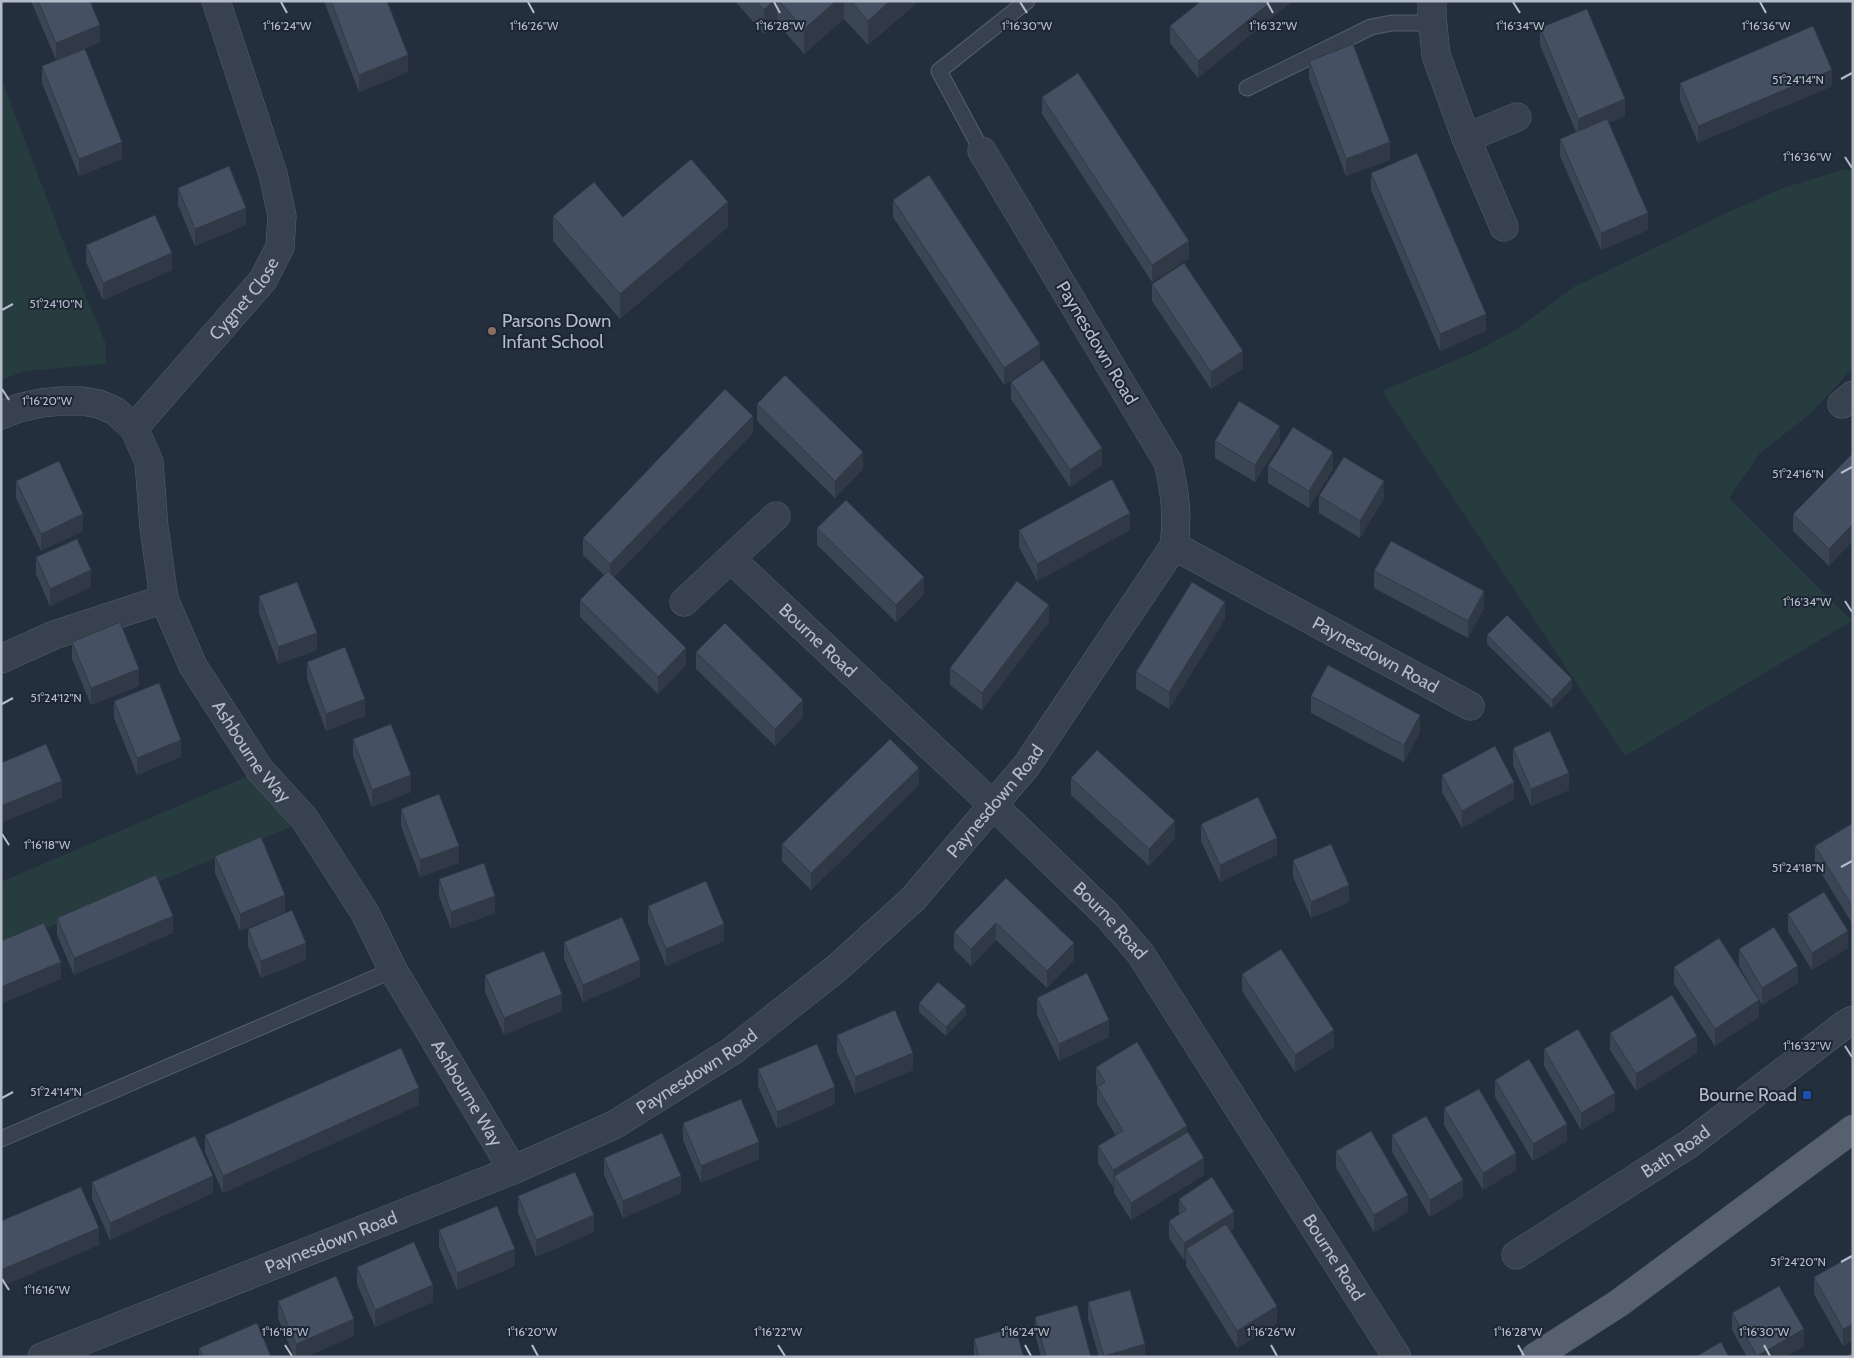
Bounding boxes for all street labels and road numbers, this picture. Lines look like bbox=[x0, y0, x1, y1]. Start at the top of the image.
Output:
street label: Cygnet Close bbox=[204, 254, 284, 345]
street label: Paynesdown Road bbox=[1051, 277, 1143, 409]
street label: Bourne Road bbox=[774, 599, 861, 682]
street label: Paynesdown Road bbox=[1309, 612, 1442, 698]
street label: Ashbourne Way bbox=[207, 697, 295, 807]
street label: Paynesdown Road bbox=[942, 741, 1048, 862]
street label: Bourne Road bbox=[1068, 877, 1152, 964]
street label: Paynesdown Road bbox=[632, 1024, 762, 1119]
street label: Ashbourne Way bbox=[426, 1036, 507, 1150]
street label: Bath Road bbox=[1637, 1121, 1714, 1183]
street label: Paynesdown Road bbox=[262, 1206, 400, 1278]
street label: Bourne Road bbox=[1298, 1210, 1369, 1305]

